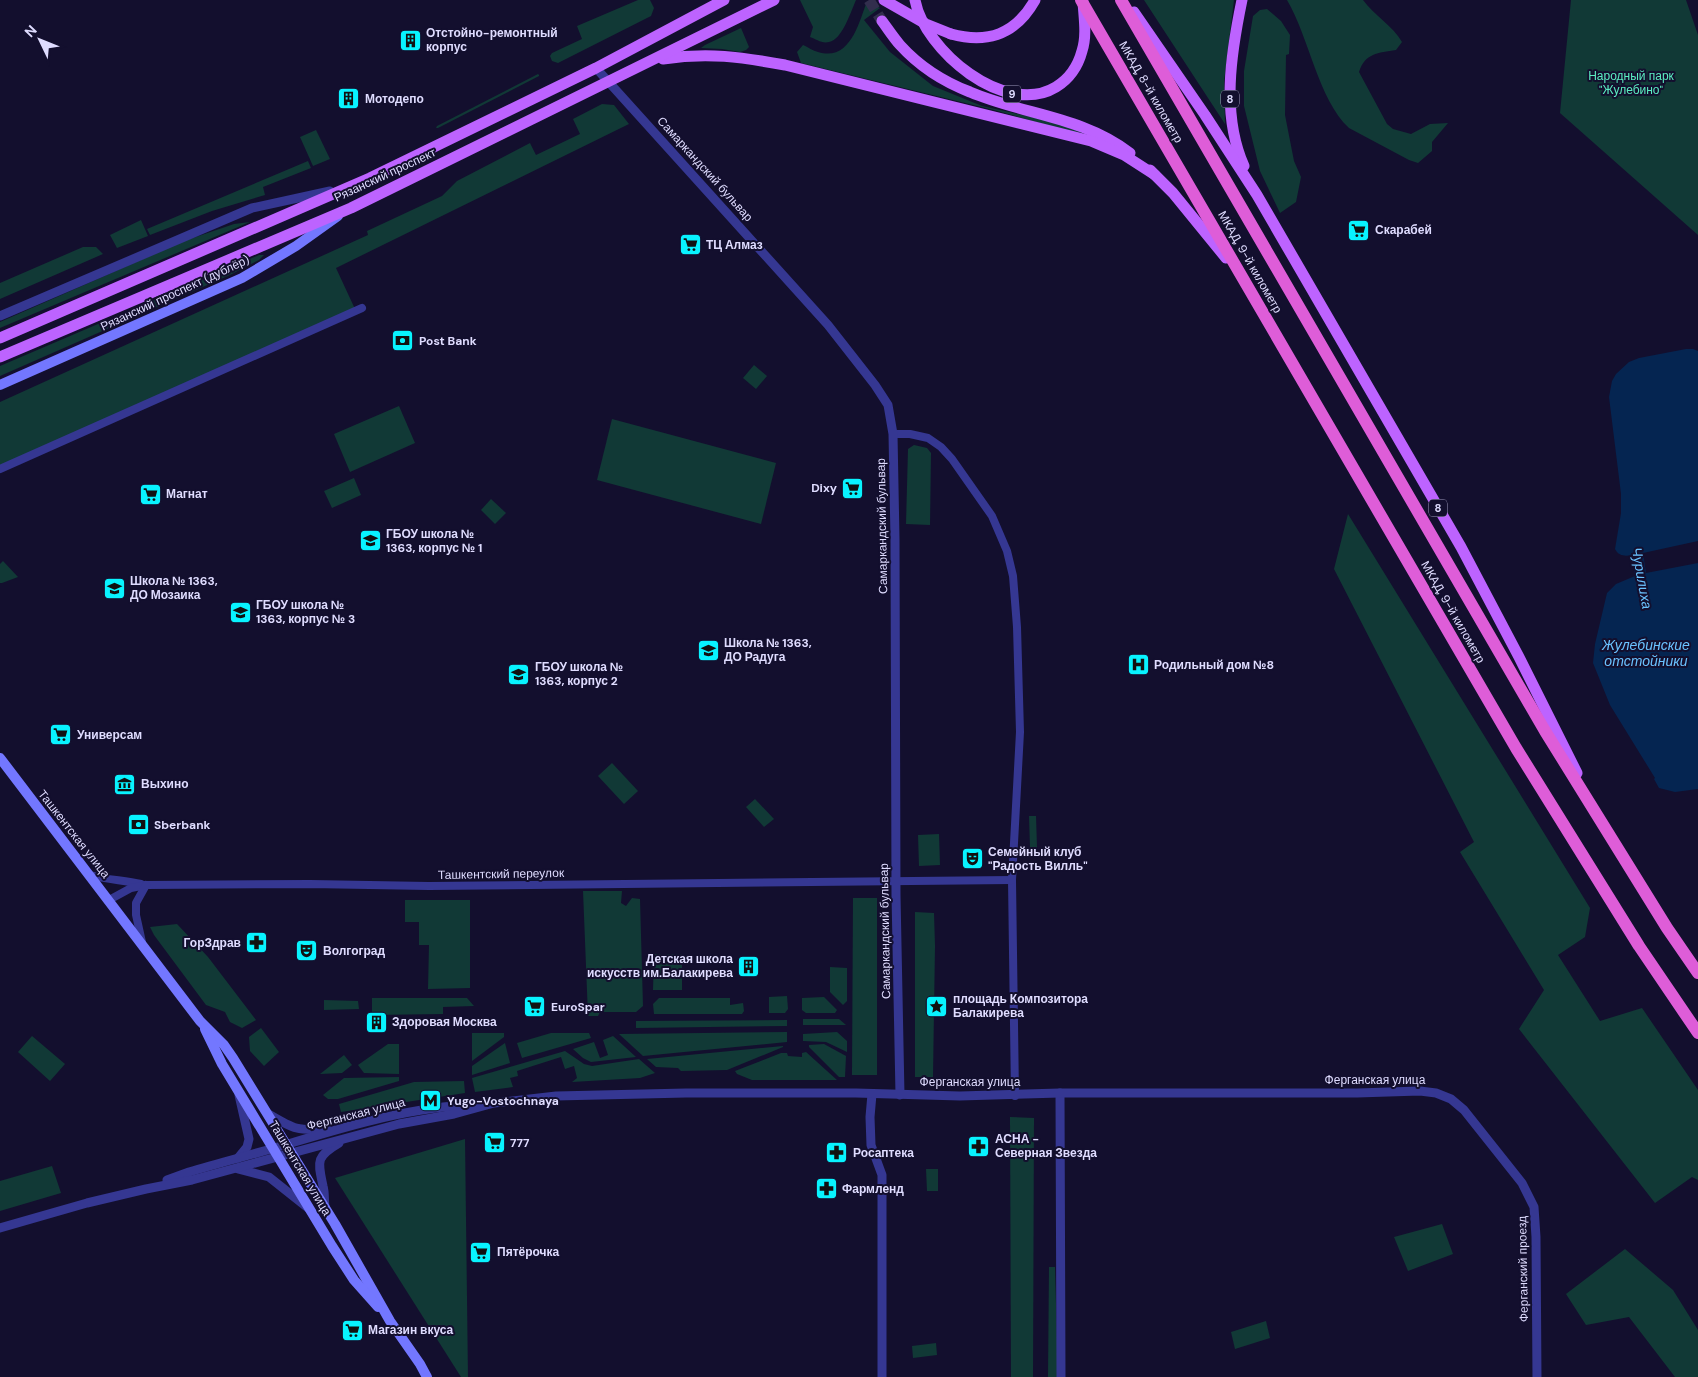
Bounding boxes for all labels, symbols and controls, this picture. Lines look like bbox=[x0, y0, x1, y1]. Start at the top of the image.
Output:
north arrow bbox=[15, 15, 65, 65]
text: N bbox=[20, 21, 41, 41]
place label: Отстойно-ремонтный корпус bbox=[426, 25, 558, 55]
building icon: Отстойно-ремонтный корпус bbox=[398, 28, 422, 52]
street label: МКАД, 8-й километр bbox=[1115, 38, 1187, 146]
park label: Народный парк "Жулебино" bbox=[1588, 68, 1675, 98]
road number: 9 bbox=[1003, 86, 1021, 102]
building icon: Мотодепо bbox=[337, 87, 361, 111]
road number: 8 bbox=[1221, 90, 1239, 108]
place label: Мотодепо bbox=[365, 91, 424, 107]
street label: Самаркандский бульвар bbox=[654, 113, 757, 225]
street label: Рязанский проспект bbox=[331, 144, 439, 206]
street label: МКАД, 9-й километр bbox=[1214, 208, 1286, 316]
supermarket icon: Скарабей bbox=[1347, 218, 1371, 242]
place label: Скарабей bbox=[1375, 222, 1432, 238]
supermarket icon: ТЦ Алмаз bbox=[678, 233, 702, 257]
place label: ТЦ Алмаз bbox=[706, 237, 763, 253]
street label: Рязанский проспект (дублёр) bbox=[98, 251, 252, 335]
bank icon: Post Bank bbox=[391, 329, 415, 353]
place label: Post Bank bbox=[419, 333, 477, 349]
street label: Самаркандский бульвар bbox=[873, 458, 891, 594]
supermarket icon: Dixy bbox=[841, 476, 865, 500]
place label: Dixy bbox=[811, 480, 838, 496]
supermarket icon: Магнат bbox=[138, 482, 162, 506]
place label: Магнат bbox=[166, 486, 208, 502]
road number: 8 bbox=[1429, 499, 1447, 516]
place label: ГБОУ школа № 1363, корпус № 1 bbox=[386, 526, 482, 556]
school or university icon: ГБОУ школа № 1363, корпус № 1 bbox=[358, 529, 382, 553]
water label: Чурилиха bbox=[1628, 546, 1656, 610]
street label: МКАД, 9-й километр bbox=[1417, 558, 1489, 666]
place label: Школа № 1363, ДО Мозаика bbox=[130, 573, 218, 603]
school or university icon: Школа № 1363, ДО Мозаика bbox=[102, 576, 126, 600]
place label: ГБОУ школа № 1363, корпус № 3 bbox=[256, 597, 355, 627]
school or university icon: ГБОУ школа № 1363, корпус № 3 bbox=[228, 600, 252, 624]
place label: Школа № 1363, ДО Радуга bbox=[724, 635, 812, 665]
water label: Жулебинские отстойники bbox=[1601, 636, 1690, 670]
school or university icon: Школа № 1363, ДО Радуга bbox=[696, 638, 720, 662]
hospital icon: Родильный дом №8 bbox=[1126, 653, 1150, 677]
place label: Родильный дом №8 bbox=[1154, 657, 1274, 673]
place label: ГБОУ школа № 1363, корпус 2 bbox=[535, 659, 623, 689]
school or university icon: ГБОУ школа № 1363, корпус 2 bbox=[507, 662, 531, 686]
supermarket icon: Универсам bbox=[49, 723, 73, 747]
place label: Универсам bbox=[77, 727, 142, 743]
museum icon: Выхино bbox=[113, 772, 137, 796]
place label: Выхино bbox=[141, 776, 189, 792]
street label: Ташкентская улица bbox=[34, 787, 114, 882]
bank icon: Sberbank bbox=[126, 813, 150, 837]
place label: Sberbank bbox=[154, 817, 211, 833]
place label: Семейный клуб "Радость Вилль" bbox=[988, 844, 1088, 874]
theatre icon: Семейный клуб "Радость Вилль" bbox=[960, 847, 984, 871]
street label: Самаркандский бульвар bbox=[876, 863, 894, 999]
street label: Ташкентский переулок bbox=[438, 865, 565, 883]
pharmacy icon: ГорЗдрав bbox=[245, 931, 269, 955]
place label: ГорЗдрав bbox=[184, 935, 241, 951]
theatre icon: Волгоград bbox=[295, 939, 319, 963]
place label: Волгоград bbox=[323, 943, 385, 959]
place label: Детская школа искусств им.Балакирева bbox=[587, 951, 733, 981]
building icon: Детская школа искусств им.Балакирева bbox=[737, 954, 761, 978]
place label: площадь Композитора Балакирева bbox=[953, 991, 1088, 1021]
place icon: площадь Композитора Балакирева bbox=[925, 994, 949, 1018]
supermarket icon: EuroSpar bbox=[523, 995, 547, 1019]
place label: EuroSpar bbox=[551, 999, 605, 1015]
building icon: Здоровая Москва bbox=[364, 1010, 388, 1034]
place label: Здоровая Москва bbox=[392, 1014, 497, 1030]
street label: Ферганская улица bbox=[1325, 1072, 1426, 1088]
street label: Ферганская улица bbox=[920, 1074, 1021, 1090]
metro station icon: Yugo-Vostochnaya bbox=[419, 1089, 443, 1113]
place label: Yugo-Vostochnaya bbox=[447, 1093, 559, 1109]
street label: Ферганская улица bbox=[305, 1094, 407, 1134]
street label: Ташкентская улица bbox=[265, 1118, 335, 1219]
supermarket icon: 777 bbox=[482, 1131, 506, 1155]
place label: АСНА - Северная Звезда bbox=[995, 1131, 1097, 1161]
pharmacy icon: АСНА - Северная Звезда bbox=[967, 1134, 991, 1158]
place label: 777 bbox=[510, 1135, 530, 1151]
pharmacy icon: Росаптека bbox=[825, 1141, 849, 1165]
place label: Росаптека bbox=[853, 1145, 914, 1161]
pharmacy icon: Фармленд bbox=[814, 1177, 838, 1201]
place label: Фармленд bbox=[842, 1181, 904, 1197]
street label: Ферганский проезд bbox=[1514, 1216, 1532, 1322]
supermarket icon: Пятёрочка bbox=[469, 1240, 493, 1264]
place label: Пятёрочка bbox=[497, 1244, 560, 1260]
supermarket icon: Магазин вкуса bbox=[340, 1318, 364, 1342]
place label: Магазин вкуса bbox=[368, 1322, 454, 1338]

